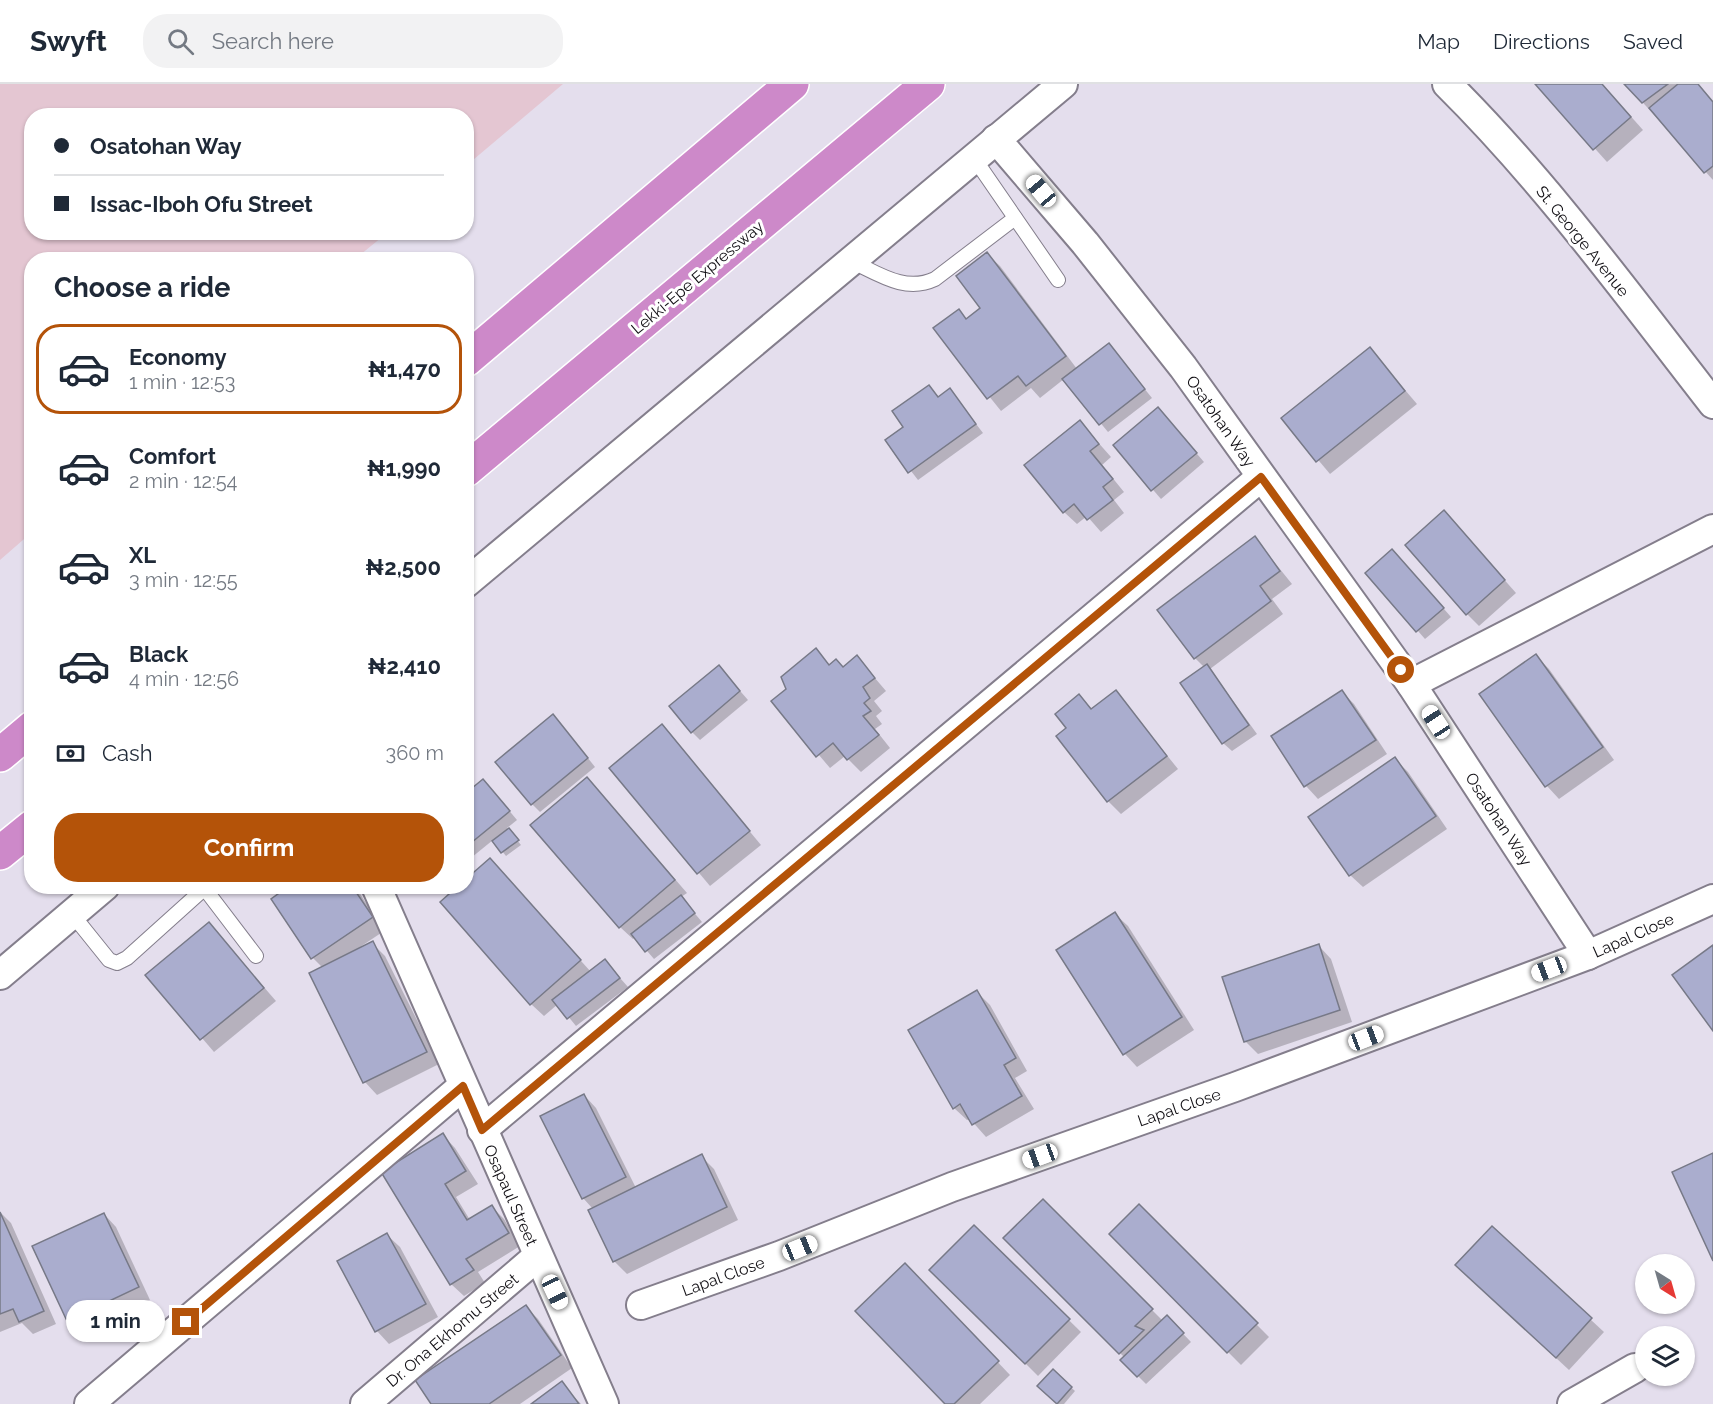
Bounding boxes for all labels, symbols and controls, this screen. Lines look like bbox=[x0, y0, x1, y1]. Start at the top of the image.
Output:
search box bbox=[143, 14, 563, 68]
text: Swyft bbox=[30, 25, 107, 58]
icon: search bbox=[164, 25, 197, 58]
text: Search here bbox=[212, 28, 334, 54]
text: Map bbox=[1417, 29, 1460, 54]
text: Directions bbox=[1493, 29, 1590, 54]
text: Saved bbox=[1623, 29, 1683, 54]
text: Osatohan Way bbox=[90, 133, 242, 159]
car bbox=[1023, 171, 1059, 211]
street label: St. George Avenue bbox=[1532, 182, 1633, 300]
text: Issac-Iboh Ofu Street bbox=[90, 191, 313, 217]
street label: Lekki-Epe Expressway bbox=[627, 216, 767, 338]
text: Choose a ride bbox=[54, 272, 230, 303]
icon: car bbox=[57, 342, 111, 396]
text: Economy bbox=[129, 344, 227, 370]
text: ₦1,470 bbox=[368, 356, 441, 382]
text: 1 min · 12:53 bbox=[129, 370, 235, 394]
street label: Osatohan Way bbox=[1182, 372, 1259, 471]
icon: car bbox=[57, 441, 111, 495]
text: Comfort bbox=[129, 443, 216, 469]
text: ₦1,990 bbox=[367, 455, 441, 481]
text: 2 min · 12:54 bbox=[129, 469, 237, 493]
icon: car bbox=[57, 540, 111, 594]
text: XL bbox=[129, 542, 156, 568]
text: ₦2,500 bbox=[365, 554, 441, 580]
text: 3 min · 12:55 bbox=[129, 568, 238, 592]
icon: car bbox=[57, 639, 111, 693]
text: Black bbox=[129, 641, 188, 667]
text: ₦2,410 bbox=[368, 653, 441, 679]
route start bbox=[1387, 656, 1414, 683]
text: 4 min · 12:56 bbox=[129, 667, 239, 691]
car bbox=[1419, 702, 1453, 742]
icon: cash bbox=[54, 737, 87, 770]
text: Cash bbox=[102, 740, 153, 766]
text: 360 m bbox=[386, 741, 444, 765]
street label: Osatohan Way bbox=[1461, 769, 1536, 870]
button: Confirm bbox=[54, 813, 444, 882]
street label: Lapal Close bbox=[1590, 909, 1677, 962]
car bbox=[1529, 954, 1569, 984]
car bbox=[1346, 1023, 1386, 1053]
street label: Lapal Close bbox=[1135, 1084, 1223, 1131]
car bbox=[1020, 1141, 1060, 1171]
street label: Osapaul Street bbox=[480, 1142, 542, 1249]
car bbox=[780, 1233, 820, 1263]
street label: Lapal Close bbox=[679, 1253, 767, 1300]
north arrow bbox=[1635, 1254, 1695, 1314]
map controls bbox=[1635, 1254, 1695, 1386]
street label: Dr. Ona Ekhomu Street bbox=[382, 1269, 523, 1391]
car bbox=[539, 1272, 571, 1312]
callout: 1 min bbox=[66, 1301, 165, 1343]
route end bbox=[172, 1308, 199, 1335]
text: 1 min bbox=[90, 1309, 141, 1333]
button: layers bbox=[1635, 1326, 1695, 1386]

